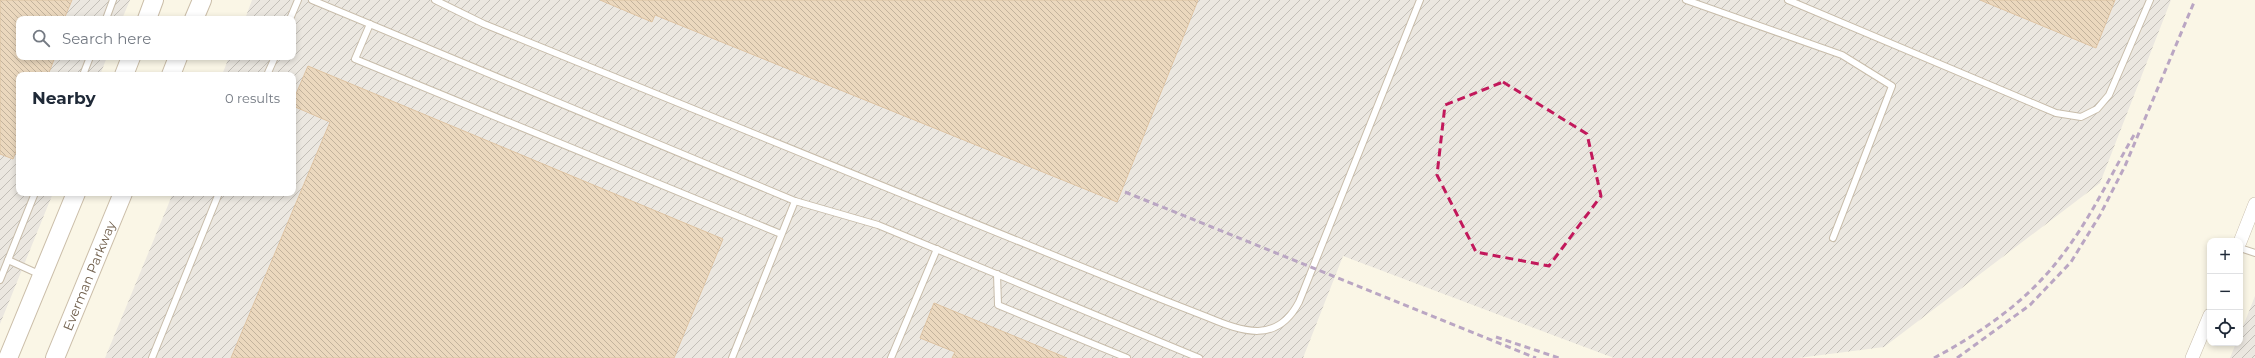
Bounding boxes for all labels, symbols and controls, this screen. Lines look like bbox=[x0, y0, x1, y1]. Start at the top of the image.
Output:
search box bbox=[16, 16, 296, 60]
icon: search bbox=[30, 27, 52, 49]
text: Search here bbox=[62, 29, 151, 48]
text: Nearby bbox=[32, 88, 96, 108]
text: 0 results bbox=[225, 90, 280, 106]
street label: Everman Parkway bbox=[59, 218, 119, 333]
map controls bbox=[2207, 238, 2243, 346]
button: + bbox=[2207, 238, 2243, 274]
button: − bbox=[2207, 274, 2243, 310]
button: locate bbox=[2207, 310, 2243, 346]

